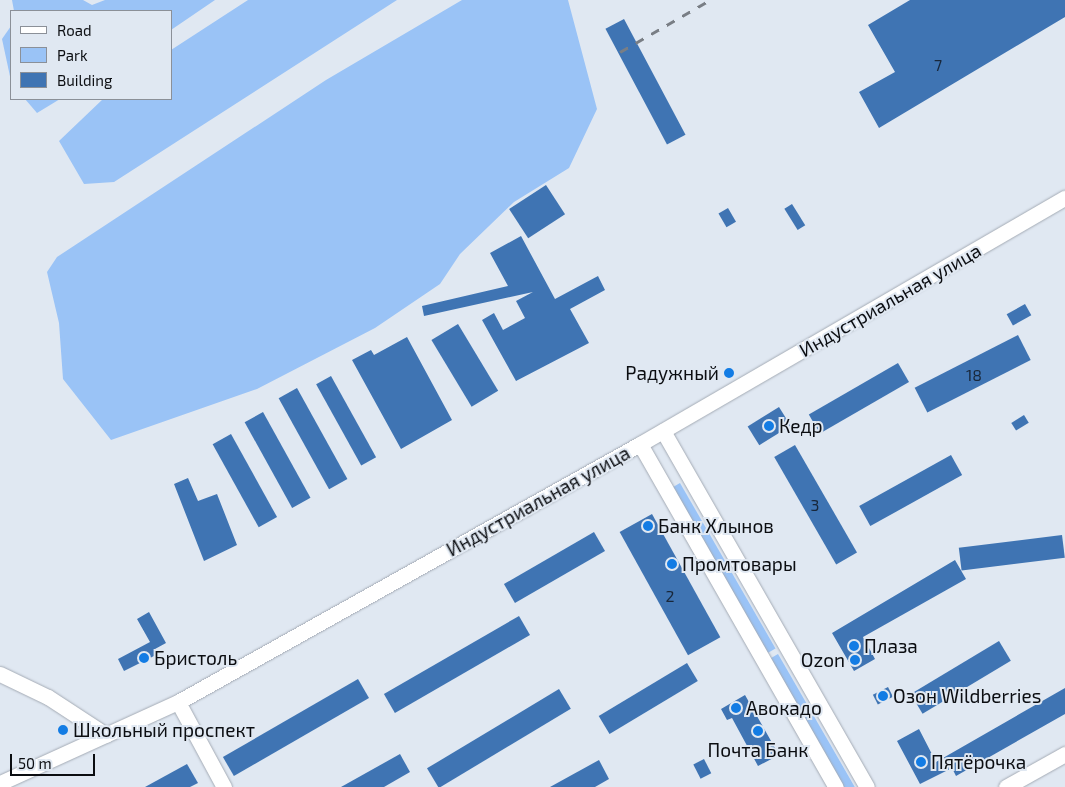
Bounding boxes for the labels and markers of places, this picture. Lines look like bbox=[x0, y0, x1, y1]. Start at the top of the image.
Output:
place label: Радужный bbox=[625, 362, 719, 384]
marker: Радужный bbox=[723, 367, 735, 379]
place label: Кедр bbox=[779, 415, 823, 437]
marker: Кедр bbox=[763, 420, 775, 432]
place label: Банк Хлынов bbox=[658, 515, 774, 537]
marker: Банк Хлынов bbox=[642, 520, 654, 532]
place label: Промтовары bbox=[682, 553, 797, 575]
marker: Промтовары bbox=[666, 558, 678, 570]
place label: Плаза bbox=[864, 635, 918, 657]
marker: Плаза bbox=[848, 640, 860, 652]
place label: Бристоль bbox=[154, 647, 237, 669]
place label: Ozon bbox=[801, 649, 845, 671]
marker: Бристоль bbox=[138, 652, 150, 664]
marker: Ozon bbox=[849, 654, 861, 666]
place label: Озон Wildberries bbox=[893, 685, 1041, 707]
marker: Озон Wildberries bbox=[877, 690, 889, 702]
place label: Авокадо bbox=[746, 697, 822, 719]
marker: Авокадо bbox=[730, 702, 742, 714]
place label: Школьный проспект bbox=[73, 719, 255, 741]
marker: Школьный проспект bbox=[57, 724, 69, 736]
marker: Почта Банк bbox=[752, 725, 764, 737]
place label: Почта Банк bbox=[708, 739, 808, 761]
place label: Пятёрочка bbox=[931, 751, 1026, 773]
marker: Пятёрочка bbox=[915, 756, 927, 768]

